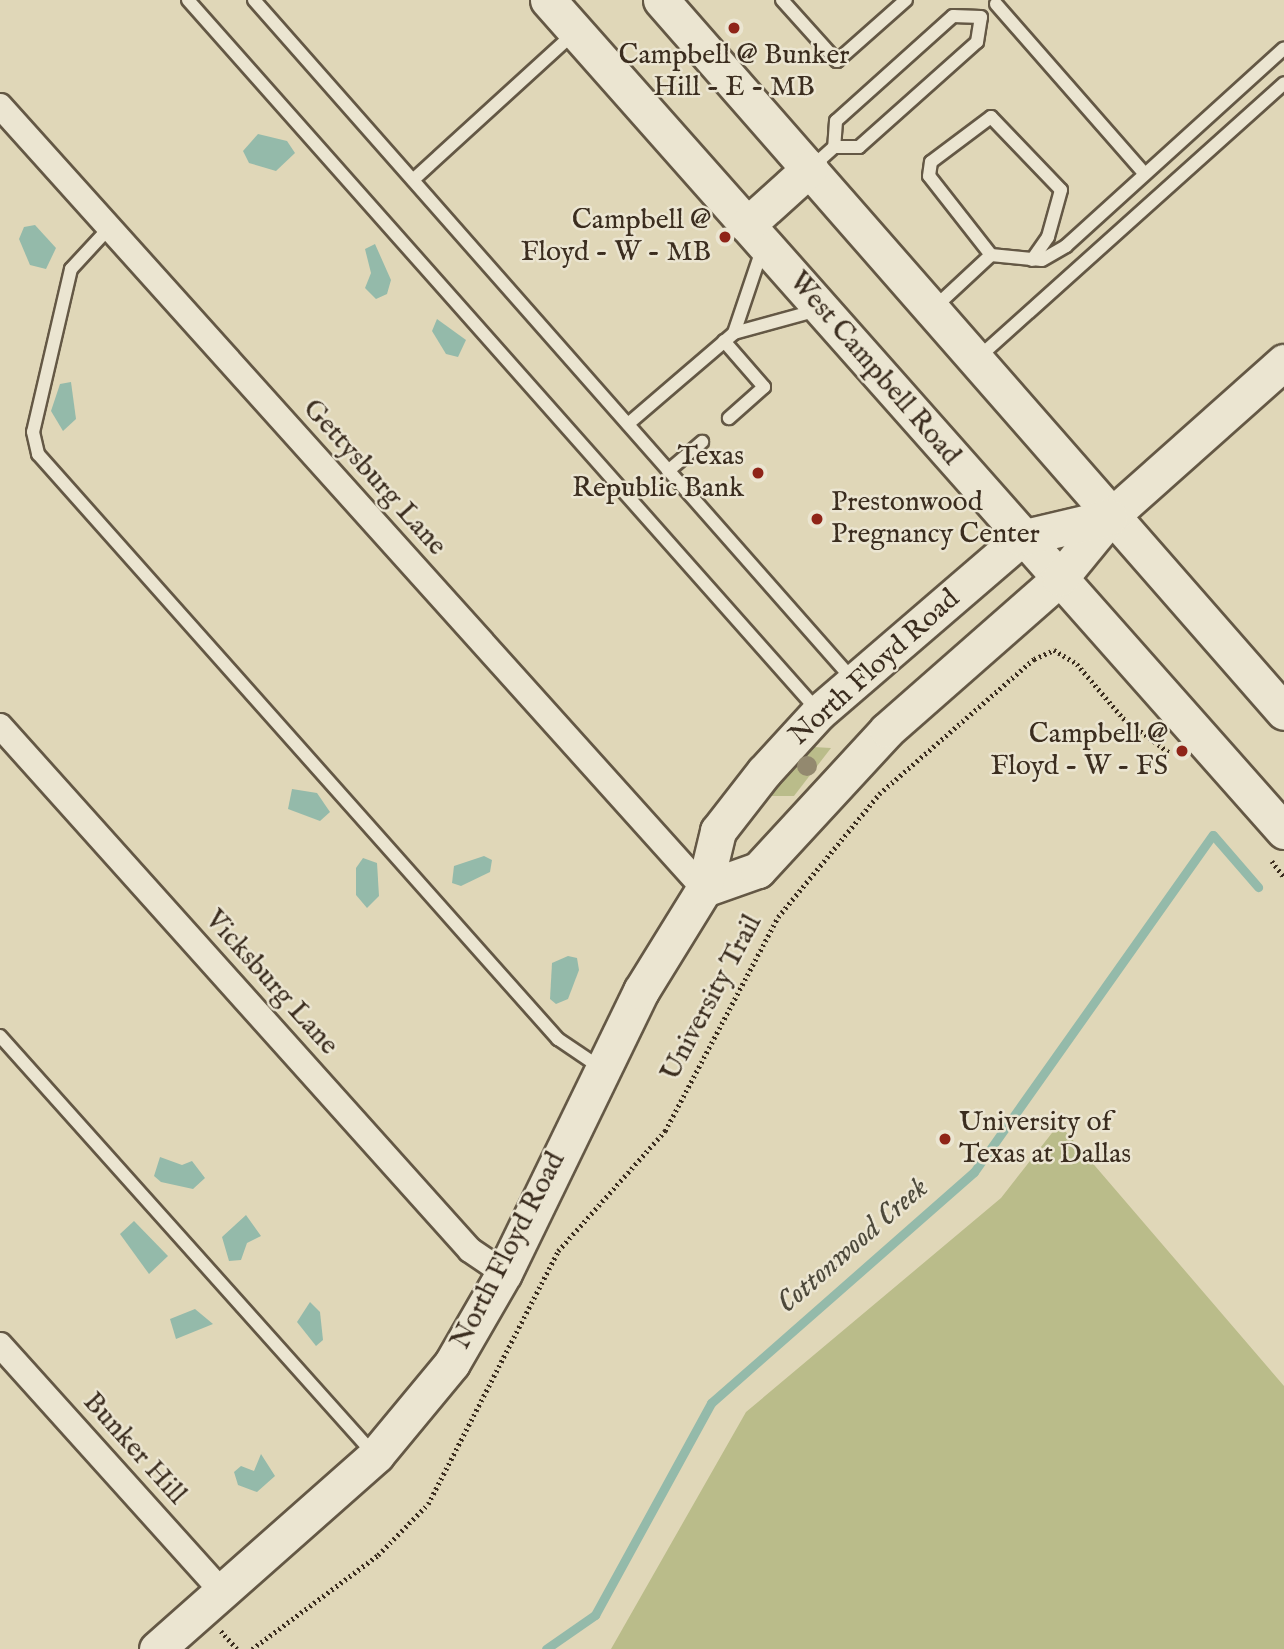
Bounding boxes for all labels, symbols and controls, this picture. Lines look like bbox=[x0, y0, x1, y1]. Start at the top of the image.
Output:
marker: Campbell @ Bunker Hill - E - MB bbox=[726, 20, 742, 36]
place label: Campbell @ Bunker Hill - E - MB bbox=[618, 39, 850, 105]
place label: Campbell @ Floyd - W - MB bbox=[521, 204, 711, 270]
marker: Campbell @ Floyd - W - MB bbox=[717, 229, 733, 245]
street label: West Campbell Road bbox=[781, 265, 967, 473]
street label: Gettysburg Lane bbox=[295, 393, 453, 563]
place label: Texas Republic Bank bbox=[572, 440, 744, 506]
marker: Texas Republic Bank bbox=[750, 465, 766, 481]
place label: Prestonwood Pregnancy Center bbox=[831, 486, 1040, 552]
marker: Prestonwood Pregnancy Center bbox=[809, 511, 825, 527]
street label: North Floyd Road bbox=[783, 583, 967, 753]
place label: Campbell @ Floyd - W - FS bbox=[990, 718, 1168, 784]
marker: Campbell @ Floyd - W - FS bbox=[1174, 743, 1190, 759]
street label: Vicksburg Lane bbox=[197, 904, 345, 1062]
street label: University Trail bbox=[654, 909, 770, 1087]
place label: University of Texas at Dallas bbox=[959, 1106, 1131, 1172]
marker: University of Texas at Dallas bbox=[937, 1131, 953, 1147]
street label: North Floyd Road bbox=[445, 1147, 573, 1355]
water label: Cottonwood Creek bbox=[770, 1170, 936, 1322]
street label: Bunker Hill bbox=[75, 1386, 193, 1512]

